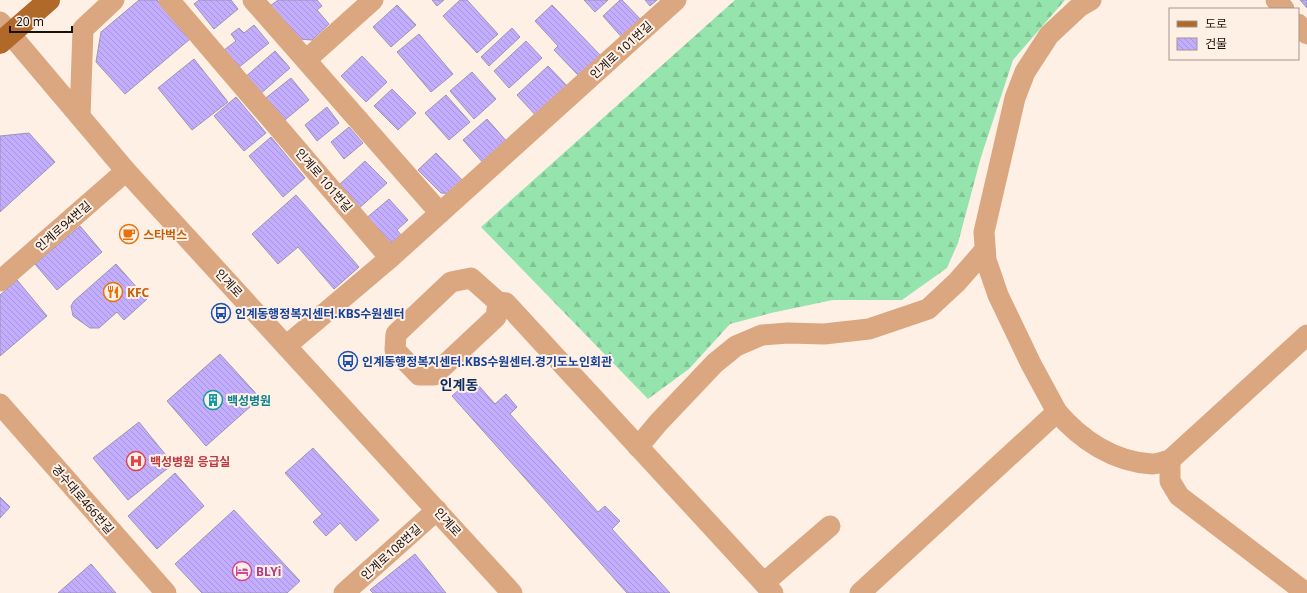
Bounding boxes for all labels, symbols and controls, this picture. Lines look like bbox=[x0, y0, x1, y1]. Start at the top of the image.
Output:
scale bar bbox=[10, 8, 72, 34]
legend bbox=[1169, 8, 1299, 60]
text: 20 m bbox=[16, 13, 44, 30]
text: 도로 bbox=[1205, 15, 1227, 32]
street label: 인계로 101번길 bbox=[586, 17, 656, 83]
text: 건물 bbox=[1205, 35, 1227, 52]
street label: 인계로 101번길 bbox=[292, 145, 356, 215]
street label: 인계로94번길 bbox=[31, 197, 95, 255]
cafe icon: 스타벅스 bbox=[118, 223, 140, 245]
place label: 스타벅스 bbox=[143, 226, 187, 243]
street label: 인계로 bbox=[211, 265, 247, 301]
restaurant icon: KFC bbox=[102, 281, 124, 303]
place label: KFC bbox=[127, 284, 150, 301]
bus stop icon: 인계동행정복지센터.KBS수원센터 bbox=[210, 302, 232, 324]
place label: 인계동행정복지센터.KBS수원센터 bbox=[235, 305, 404, 322]
bus stop icon: 인계동행정복지센터.KBS수원센터.경기도노인회관 bbox=[337, 350, 359, 372]
place label: 인계동행정복지센터.KBS수원센터.경기도노인회관 bbox=[362, 353, 612, 370]
district label: 인계동 bbox=[440, 375, 478, 394]
building icon: 백성병원 bbox=[202, 389, 224, 411]
place label: 백성병원 bbox=[227, 392, 271, 409]
hospital icon: 백성병원 응급실 bbox=[125, 450, 147, 472]
place label: 백성병원 응급실 bbox=[150, 453, 230, 470]
street label: 경수대로466번길 bbox=[48, 461, 118, 537]
street label: 인계로 bbox=[431, 504, 465, 540]
street label: 인계로108번길 bbox=[357, 520, 425, 584]
hotel icon: BLYi bbox=[231, 560, 253, 582]
place label: BLYi bbox=[256, 563, 281, 580]

